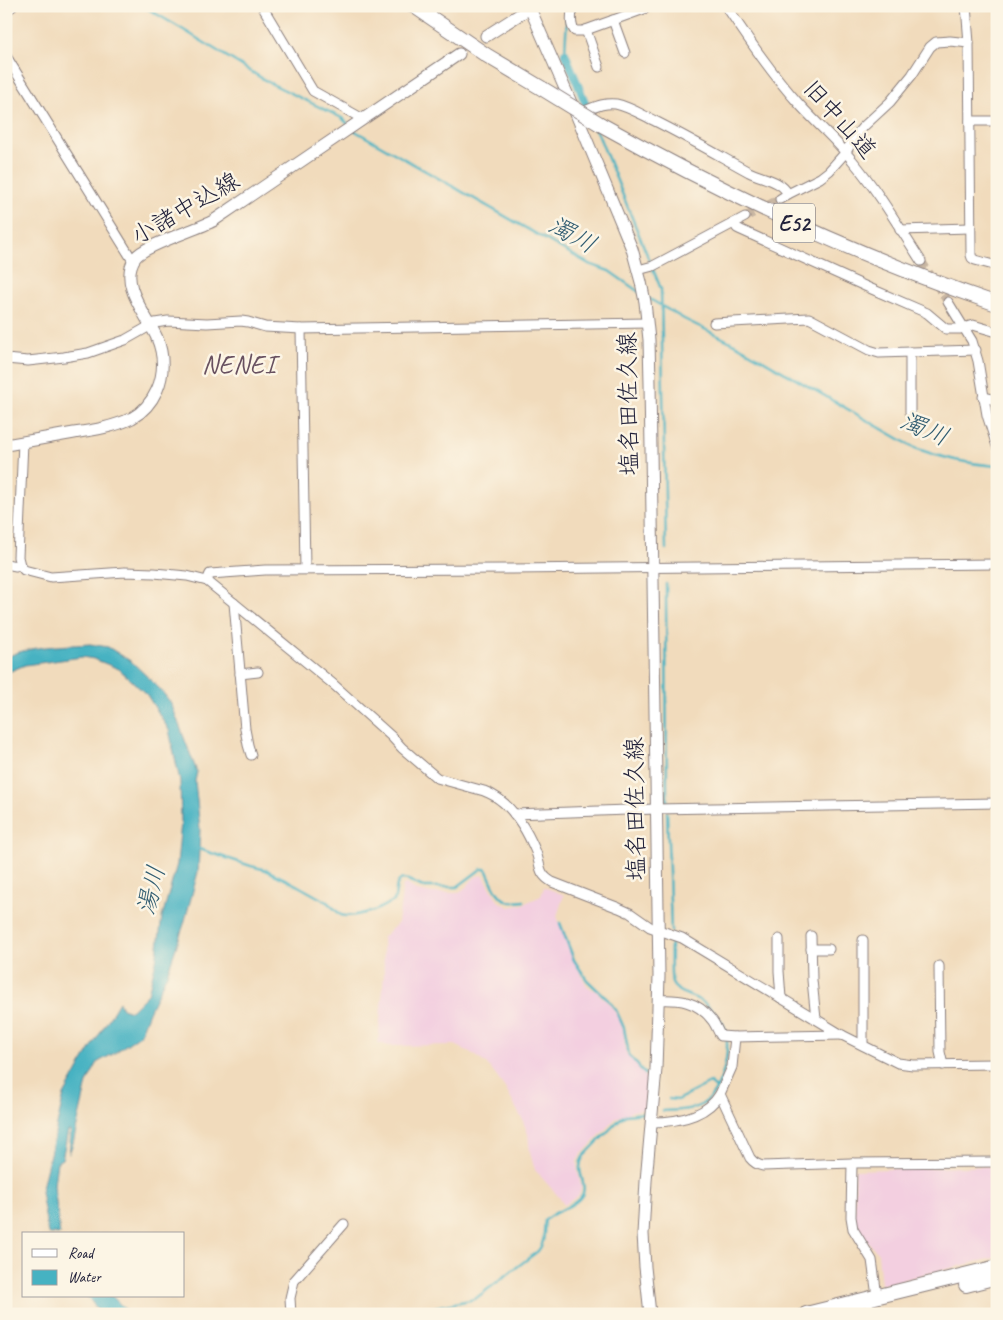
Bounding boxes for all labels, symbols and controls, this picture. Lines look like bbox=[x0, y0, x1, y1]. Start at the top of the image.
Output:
street label: 旧中山道 bbox=[797, 73, 883, 165]
street label: 小諸中込線 bbox=[126, 165, 244, 251]
road number: E52 bbox=[773, 204, 815, 242]
water label: 濁川 bbox=[543, 209, 602, 261]
street label: 塩名田佐久線 bbox=[612, 332, 644, 476]
district label: NENEI bbox=[202, 348, 281, 381]
water label: 濁川 bbox=[895, 404, 954, 453]
street label: 塩名田佐久線 bbox=[619, 737, 651, 881]
water label: 湯川 bbox=[129, 862, 173, 918]
legend bbox=[22, 1232, 185, 1298]
text: Road bbox=[68, 1244, 95, 1263]
text: Water bbox=[68, 1268, 102, 1287]

